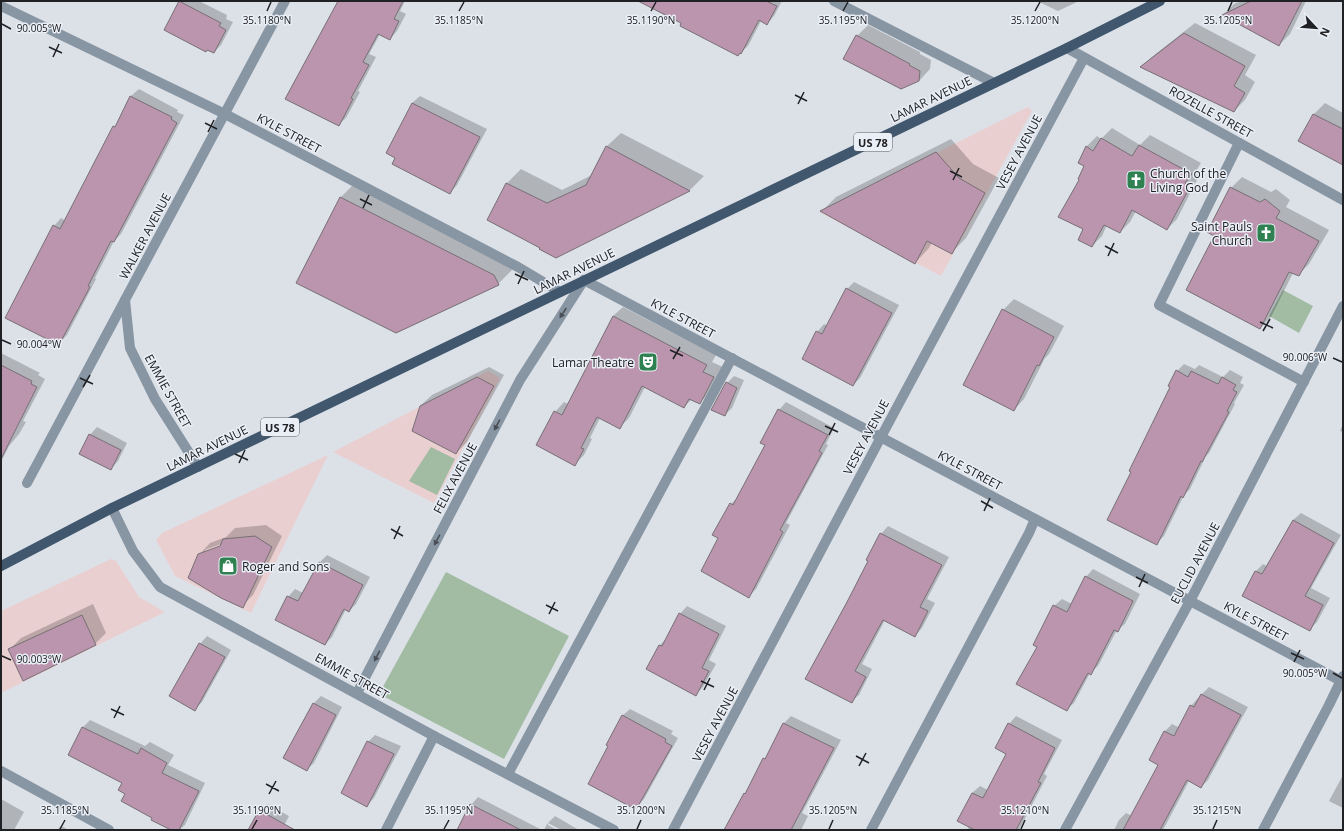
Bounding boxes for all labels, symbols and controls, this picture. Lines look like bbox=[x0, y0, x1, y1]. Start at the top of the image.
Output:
north arrow bbox=[1296, 8, 1336, 48]
text: 35.1180°N bbox=[243, 13, 291, 27]
text: 35.1185°N bbox=[435, 13, 483, 27]
text: 35.1190°N bbox=[627, 13, 675, 27]
text: 35.1195°N bbox=[819, 13, 867, 27]
text: 35.1200°N bbox=[1011, 13, 1059, 27]
text: 35.1205°N bbox=[1204, 13, 1252, 27]
text: 90.005°W bbox=[17, 21, 62, 35]
text: N bbox=[1317, 25, 1334, 40]
street label: LAMAR AVENUE bbox=[887, 72, 975, 126]
street label: ROZELLE STREET bbox=[1166, 82, 1256, 142]
street label: KYLE STREET bbox=[254, 109, 325, 157]
street label: VESEY AVENUE bbox=[992, 111, 1046, 193]
road number: US 78 bbox=[854, 133, 892, 151]
place label: Church of the Living God bbox=[1150, 165, 1226, 196]
church icon: Church of the Living God bbox=[1125, 169, 1147, 191]
street label: WALKER AVENUE bbox=[115, 190, 175, 282]
place label: Saint Pauls Church bbox=[1191, 218, 1252, 249]
church icon: Saint Pauls Church bbox=[1255, 222, 1277, 244]
street label: LAMAR AVENUE bbox=[530, 244, 618, 298]
street label: KYLE STREET bbox=[648, 294, 719, 342]
one-way arrow bbox=[559, 308, 567, 318]
text: 90.004°W bbox=[17, 337, 62, 351]
text: 90.006°W bbox=[1283, 350, 1328, 364]
street label: EMMIE STREET bbox=[141, 351, 195, 431]
theatre icon: Lamar Theatre bbox=[637, 351, 659, 373]
place label: Lamar Theatre bbox=[552, 354, 634, 371]
street label: VESEY AVENUE bbox=[839, 396, 893, 478]
road number: US 78 bbox=[261, 418, 299, 436]
one-way arrow bbox=[494, 419, 500, 431]
street label: LAMAR AVENUE bbox=[163, 421, 251, 475]
street label: FELIX AVENUE bbox=[429, 439, 481, 517]
street label: KYLE STREET bbox=[935, 446, 1006, 494]
street label: EUCLID AVENUE bbox=[1166, 519, 1224, 607]
one-way arrow bbox=[434, 534, 440, 546]
shop icon: Roger and Sons bbox=[217, 555, 239, 577]
place label: Roger and Sons bbox=[242, 558, 330, 575]
street label: KYLE STREET bbox=[1221, 597, 1292, 645]
street label: EMMIE STREET bbox=[312, 649, 392, 703]
one-way arrow bbox=[374, 650, 380, 661]
text: 90.003°W bbox=[17, 652, 62, 666]
text: 90.005°W bbox=[1283, 666, 1328, 680]
street label: VESEY AVENUE bbox=[688, 683, 742, 765]
text: 35.1185°N bbox=[41, 803, 89, 817]
text: 35.1190°N bbox=[233, 803, 281, 817]
text: 35.1195°N bbox=[425, 803, 473, 817]
text: 35.1200°N bbox=[617, 803, 665, 817]
text: 35.1205°N bbox=[809, 803, 857, 817]
text: 35.1210°N bbox=[1001, 803, 1049, 817]
text: 35.1215°N bbox=[1193, 803, 1241, 817]

